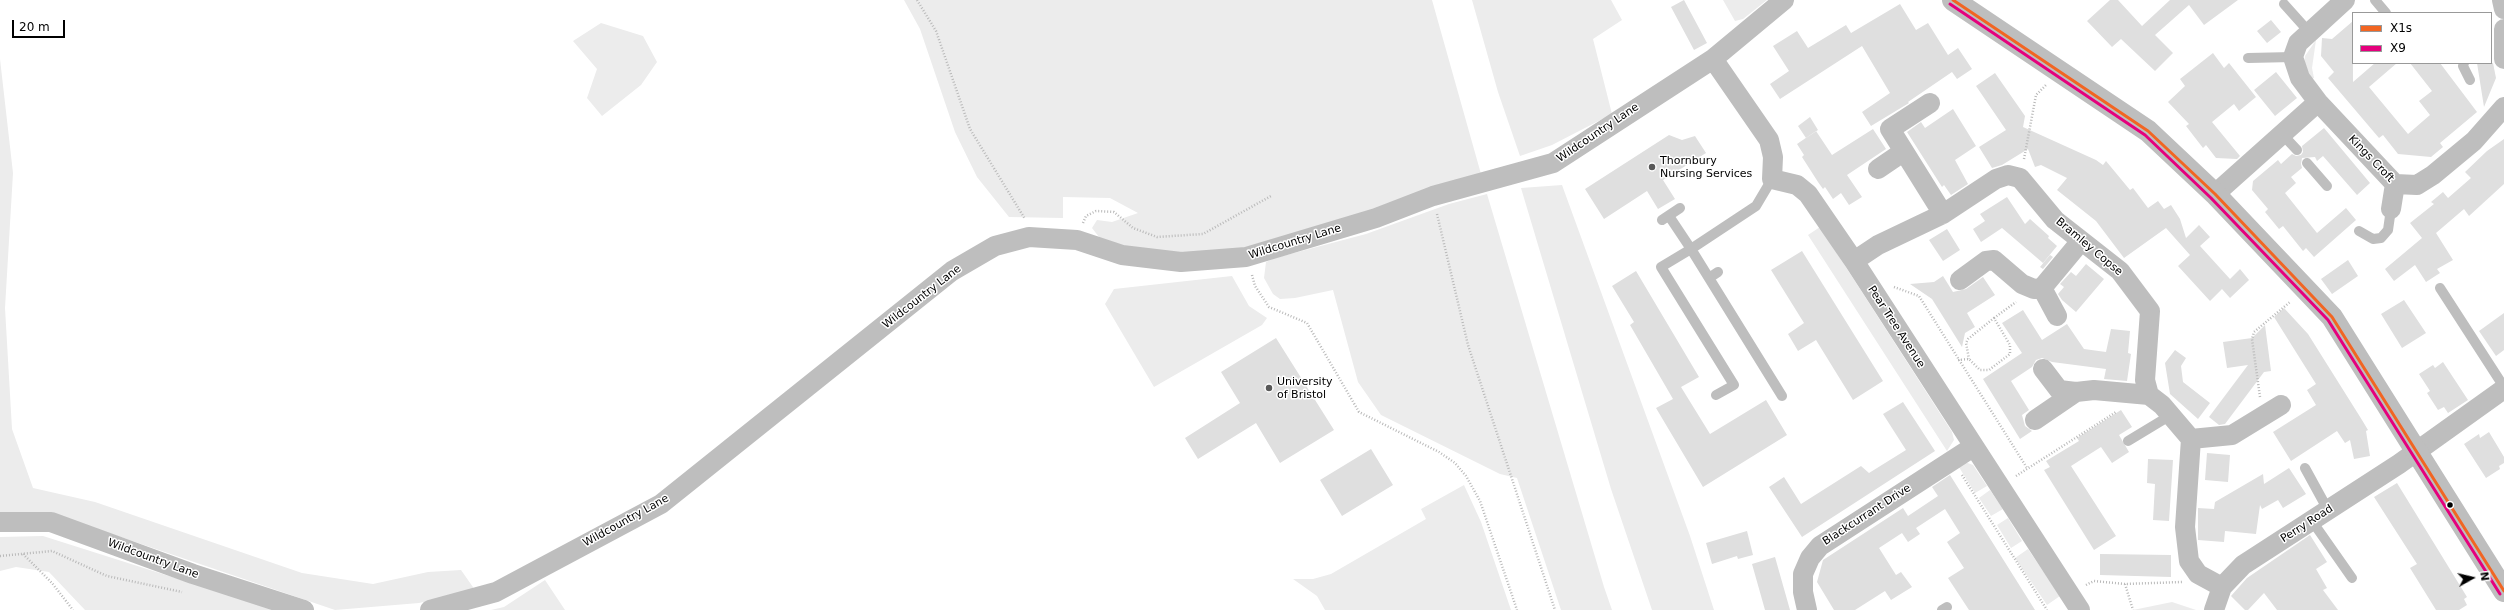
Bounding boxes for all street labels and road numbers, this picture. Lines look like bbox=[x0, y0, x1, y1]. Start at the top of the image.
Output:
street label: Wildcountry Lane bbox=[1555, 101, 1641, 165]
street label: Kings Croft bbox=[2345, 133, 2397, 185]
street label: Bramley Copse bbox=[2053, 215, 2125, 279]
street label: Wildcountry Lane bbox=[1247, 222, 1343, 262]
street label: Wildcountry Lane bbox=[880, 262, 964, 332]
street label: Pear Tree Avenue bbox=[1865, 284, 1927, 370]
street label: Blackcurrant Drive bbox=[1820, 482, 1914, 548]
street label: Wildcountry Lane bbox=[581, 492, 671, 550]
street label: Perry Road bbox=[2278, 502, 2336, 546]
street label: Wildcountry Lane bbox=[106, 536, 200, 582]

